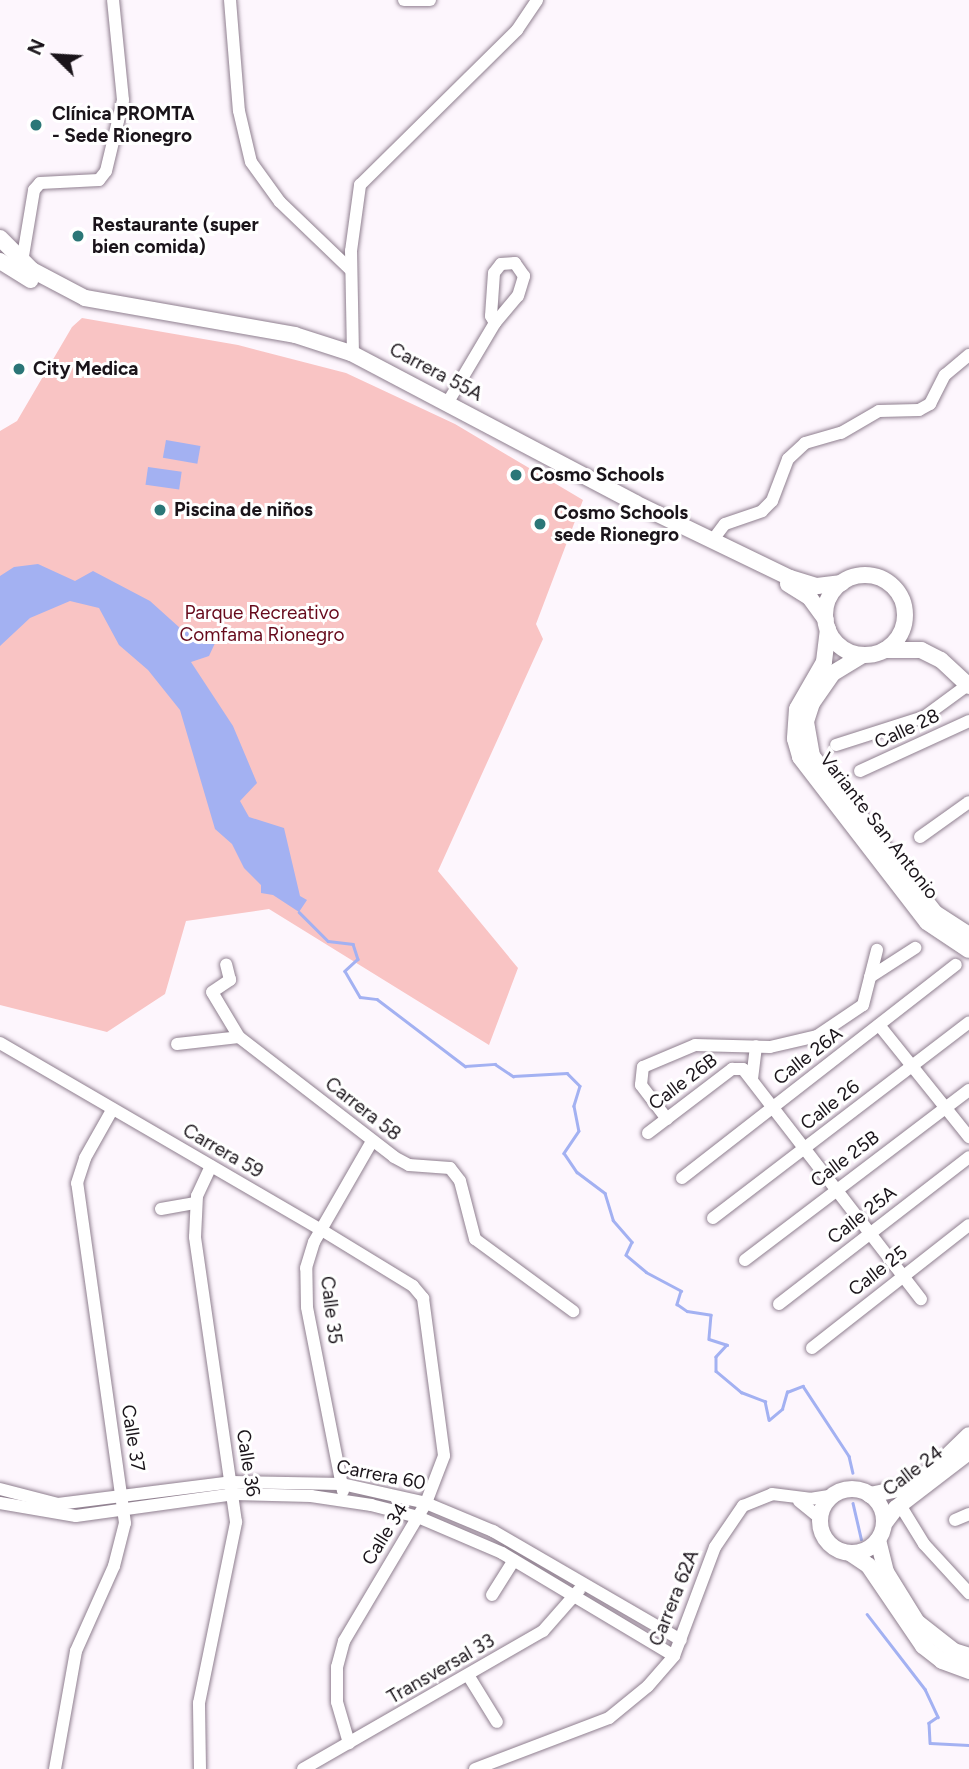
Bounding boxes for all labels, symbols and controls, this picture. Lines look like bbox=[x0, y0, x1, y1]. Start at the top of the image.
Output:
north arrow bbox=[21, 21, 91, 91]
text: N bbox=[23, 36, 50, 59]
place label: Clínica PROMTA - Sede Rionegro bbox=[52, 103, 195, 147]
marker: Clínica PROMTA - Sede Rionegro bbox=[26, 115, 46, 135]
place label: Restaurante (super bien comida) bbox=[92, 214, 259, 258]
marker: Restaurante (super bien comida) bbox=[70, 228, 86, 244]
street label: Carrera 55A bbox=[386, 338, 486, 406]
place label: City Medica bbox=[33, 358, 138, 380]
marker: City Medica bbox=[11, 361, 27, 377]
place label: Cosmo Schools bbox=[530, 464, 664, 486]
marker: Cosmo Schools bbox=[508, 467, 524, 483]
place label: Piscina de niños bbox=[174, 499, 313, 521]
marker: Piscina de niños bbox=[152, 502, 168, 518]
place label: Cosmo Schools sede Rionegro bbox=[554, 502, 688, 546]
marker: Cosmo Schools sede Rionegro bbox=[532, 516, 548, 532]
park label: Parque Recreativo Comfama Rionegro bbox=[180, 602, 344, 646]
street label: Calle 28 bbox=[871, 704, 943, 754]
street label: Variante San Antonio bbox=[815, 748, 943, 904]
street label: Calle 26A bbox=[769, 1022, 847, 1090]
street label: Calle 26B bbox=[644, 1049, 722, 1115]
street label: Carrera 58 bbox=[321, 1072, 405, 1146]
street label: Calle 26 bbox=[796, 1075, 864, 1135]
street label: Carrera 59 bbox=[179, 1119, 267, 1183]
street label: Calle 25B bbox=[806, 1126, 884, 1192]
street label: Calle 25A bbox=[823, 1181, 901, 1249]
street label: Calle 25 bbox=[844, 1241, 912, 1301]
street label: Calle 35 bbox=[316, 1275, 346, 1345]
street label: Calle 37 bbox=[116, 1403, 150, 1473]
street label: Calle 36 bbox=[231, 1428, 265, 1498]
street label: Calle 24 bbox=[878, 1441, 948, 1501]
street label: Carrera 60 bbox=[334, 1455, 428, 1495]
street label: Calle 34 bbox=[357, 1499, 413, 1569]
street label: Carrera 62A bbox=[644, 1547, 704, 1649]
street label: Transversal 33 bbox=[383, 1629, 499, 1709]

